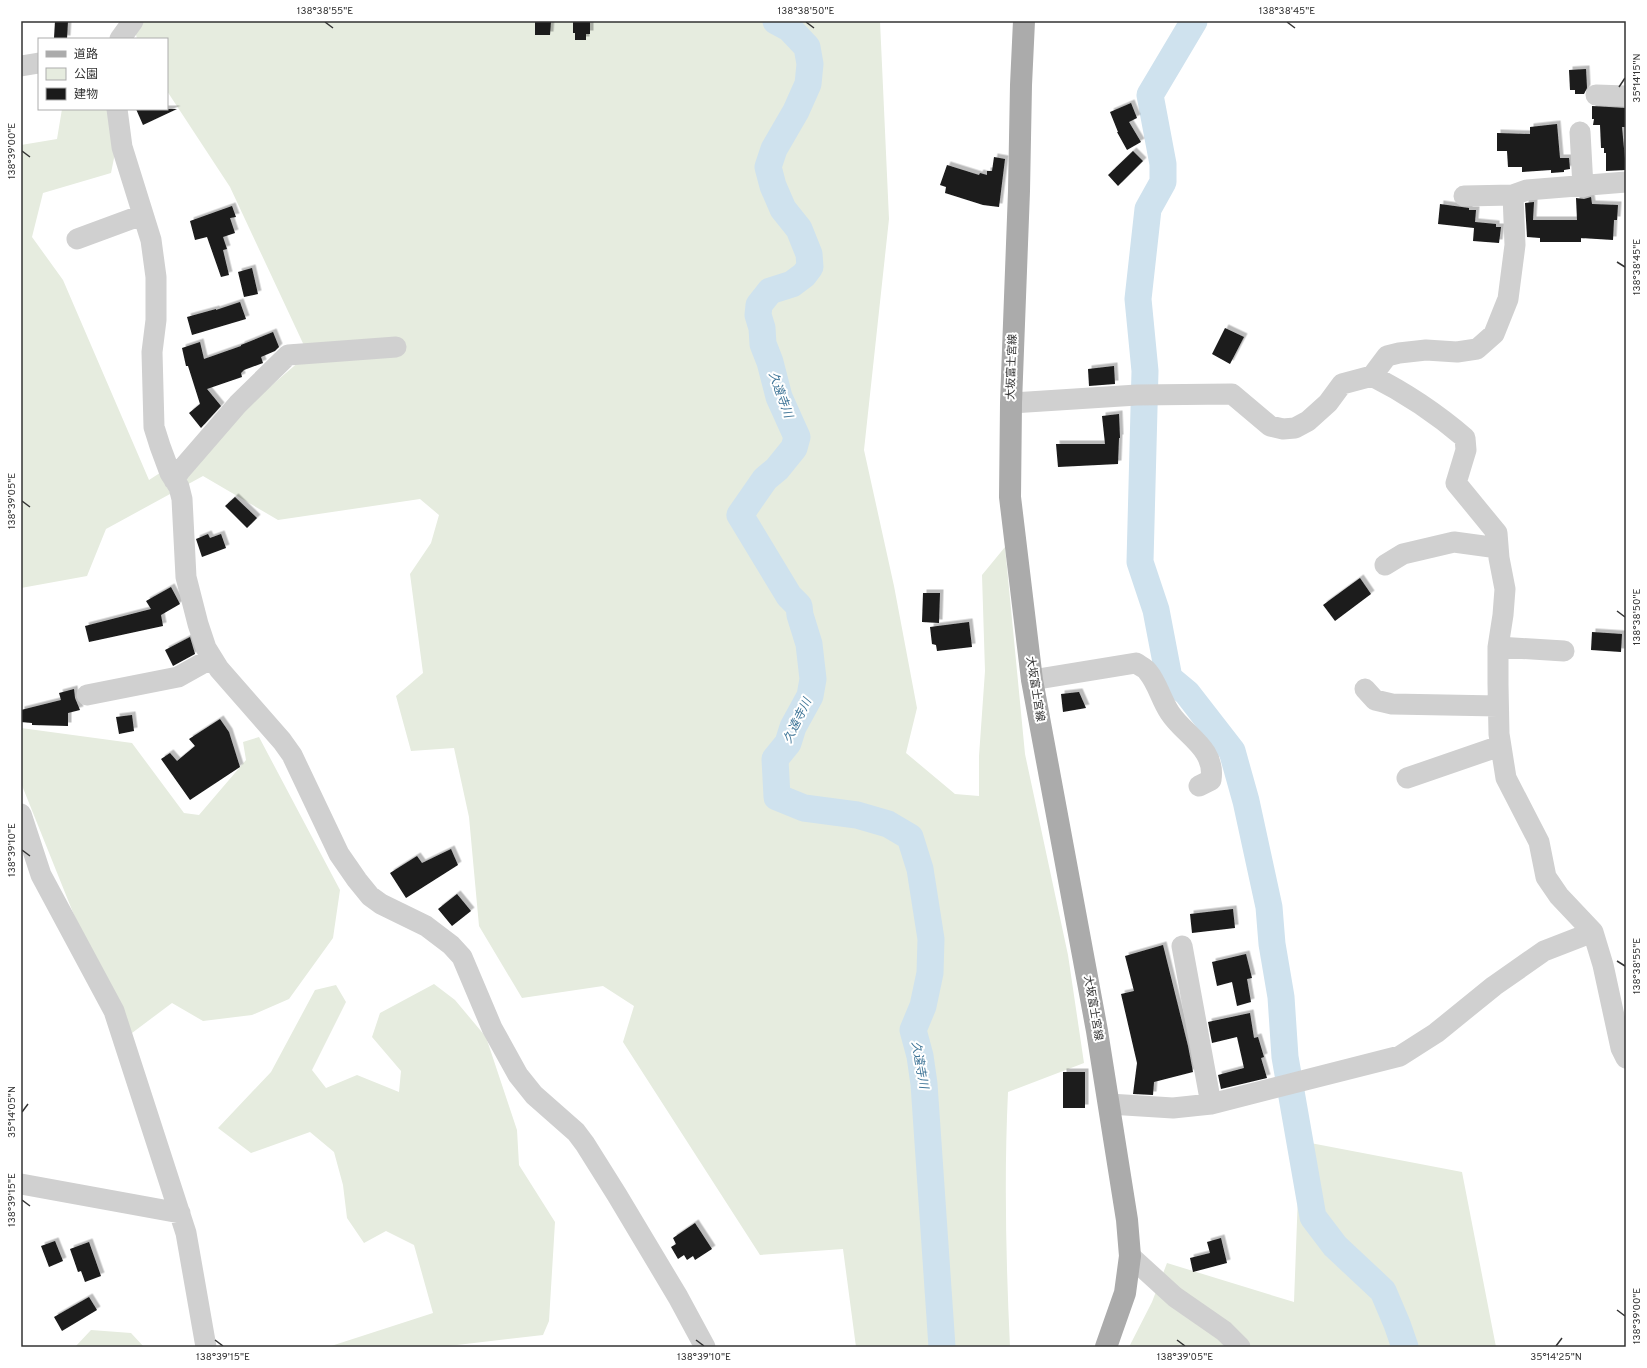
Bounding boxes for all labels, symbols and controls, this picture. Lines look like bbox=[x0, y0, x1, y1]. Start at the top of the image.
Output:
text: 138°38'55"E bbox=[297, 5, 353, 18]
text: 138°38'50"E bbox=[778, 5, 834, 18]
text: 138°38'45"E bbox=[1259, 5, 1315, 18]
legend bbox=[38, 38, 168, 110]
text: 道路 bbox=[74, 47, 98, 63]
text: 35°14'15"N bbox=[1631, 53, 1644, 103]
text: 公園 bbox=[74, 67, 98, 83]
text: 建物 bbox=[74, 87, 98, 103]
text: 138°39'00"E bbox=[6, 123, 19, 179]
text: 138°38'45"E bbox=[1631, 239, 1644, 295]
street label: 大坂富士宮線 bbox=[1004, 334, 1020, 400]
water label: 久遠寺川 bbox=[764, 370, 796, 422]
text: 138°39'05"E bbox=[6, 473, 19, 529]
text: 138°38'50"E bbox=[1631, 589, 1644, 645]
street label: 大坂富士宮線 bbox=[1023, 655, 1047, 723]
water label: 久遠寺川 bbox=[780, 694, 817, 746]
text: 138°39'10"E bbox=[6, 823, 19, 877]
text: 138°38'55"E bbox=[1631, 938, 1644, 994]
street label: 大坂富士宮線 bbox=[1080, 974, 1106, 1042]
water label: 久遠寺川 bbox=[907, 1040, 931, 1092]
text: 35°14'05"N bbox=[6, 1086, 19, 1138]
text: 138°39'15"E bbox=[6, 1173, 19, 1227]
text: 138°39'00"E bbox=[1631, 1288, 1644, 1344]
text: 138°39'15"E bbox=[196, 1351, 250, 1364]
text: 138°39'10"E bbox=[677, 1351, 731, 1364]
text: 138°39'05"E bbox=[1157, 1351, 1213, 1364]
text: 35°14'25"N bbox=[1530, 1351, 1582, 1364]

